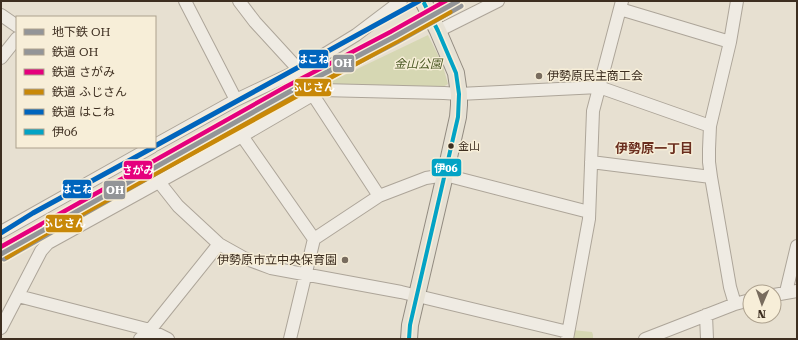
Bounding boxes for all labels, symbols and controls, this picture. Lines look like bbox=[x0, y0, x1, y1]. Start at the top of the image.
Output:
legend bbox=[16, 16, 156, 148]
text: 地下鉄 OH bbox=[52, 25, 111, 39]
text: 鉄道 OH bbox=[52, 45, 99, 59]
line badge: はこね bbox=[298, 49, 329, 69]
text: はこね bbox=[297, 53, 330, 66]
line badge: OH bbox=[332, 54, 355, 73]
text: OH bbox=[334, 57, 352, 70]
park label: 金山公園 bbox=[394, 57, 444, 71]
text: 鉄道 さがみ bbox=[52, 65, 115, 79]
place label: 伊勢原民主商工会 bbox=[547, 69, 643, 83]
marker: 伊勢原民主商工会 bbox=[534, 71, 544, 81]
line badge: ふじさん bbox=[294, 78, 332, 97]
text: ふじさん bbox=[291, 81, 335, 94]
text: 鉄道 ふじさん bbox=[52, 85, 127, 99]
text: 鉄道 はこね bbox=[52, 105, 115, 119]
text: 伊06 bbox=[52, 125, 78, 139]
place label: 金山 bbox=[458, 140, 480, 153]
marker: 金山 bbox=[446, 141, 456, 151]
district label: 伊勢原一丁目 bbox=[615, 141, 693, 156]
line badge: 伊06 bbox=[431, 158, 462, 177]
line badge: さがみ bbox=[123, 160, 153, 180]
text: 伊06 bbox=[434, 162, 458, 175]
text: さがみ bbox=[122, 164, 155, 177]
line badge: はこね bbox=[62, 179, 92, 199]
line badge: OH bbox=[103, 180, 126, 200]
text: はこね bbox=[61, 183, 94, 196]
text: OH bbox=[106, 184, 124, 197]
line badge: ふじさん bbox=[45, 214, 83, 233]
text: ふじさん bbox=[42, 217, 86, 230]
place label: 伊勢原市立中央保育園 bbox=[217, 253, 337, 267]
marker: 伊勢原市立中央保育園 bbox=[340, 255, 350, 265]
north arrow bbox=[742, 284, 782, 324]
text: N bbox=[757, 307, 766, 320]

